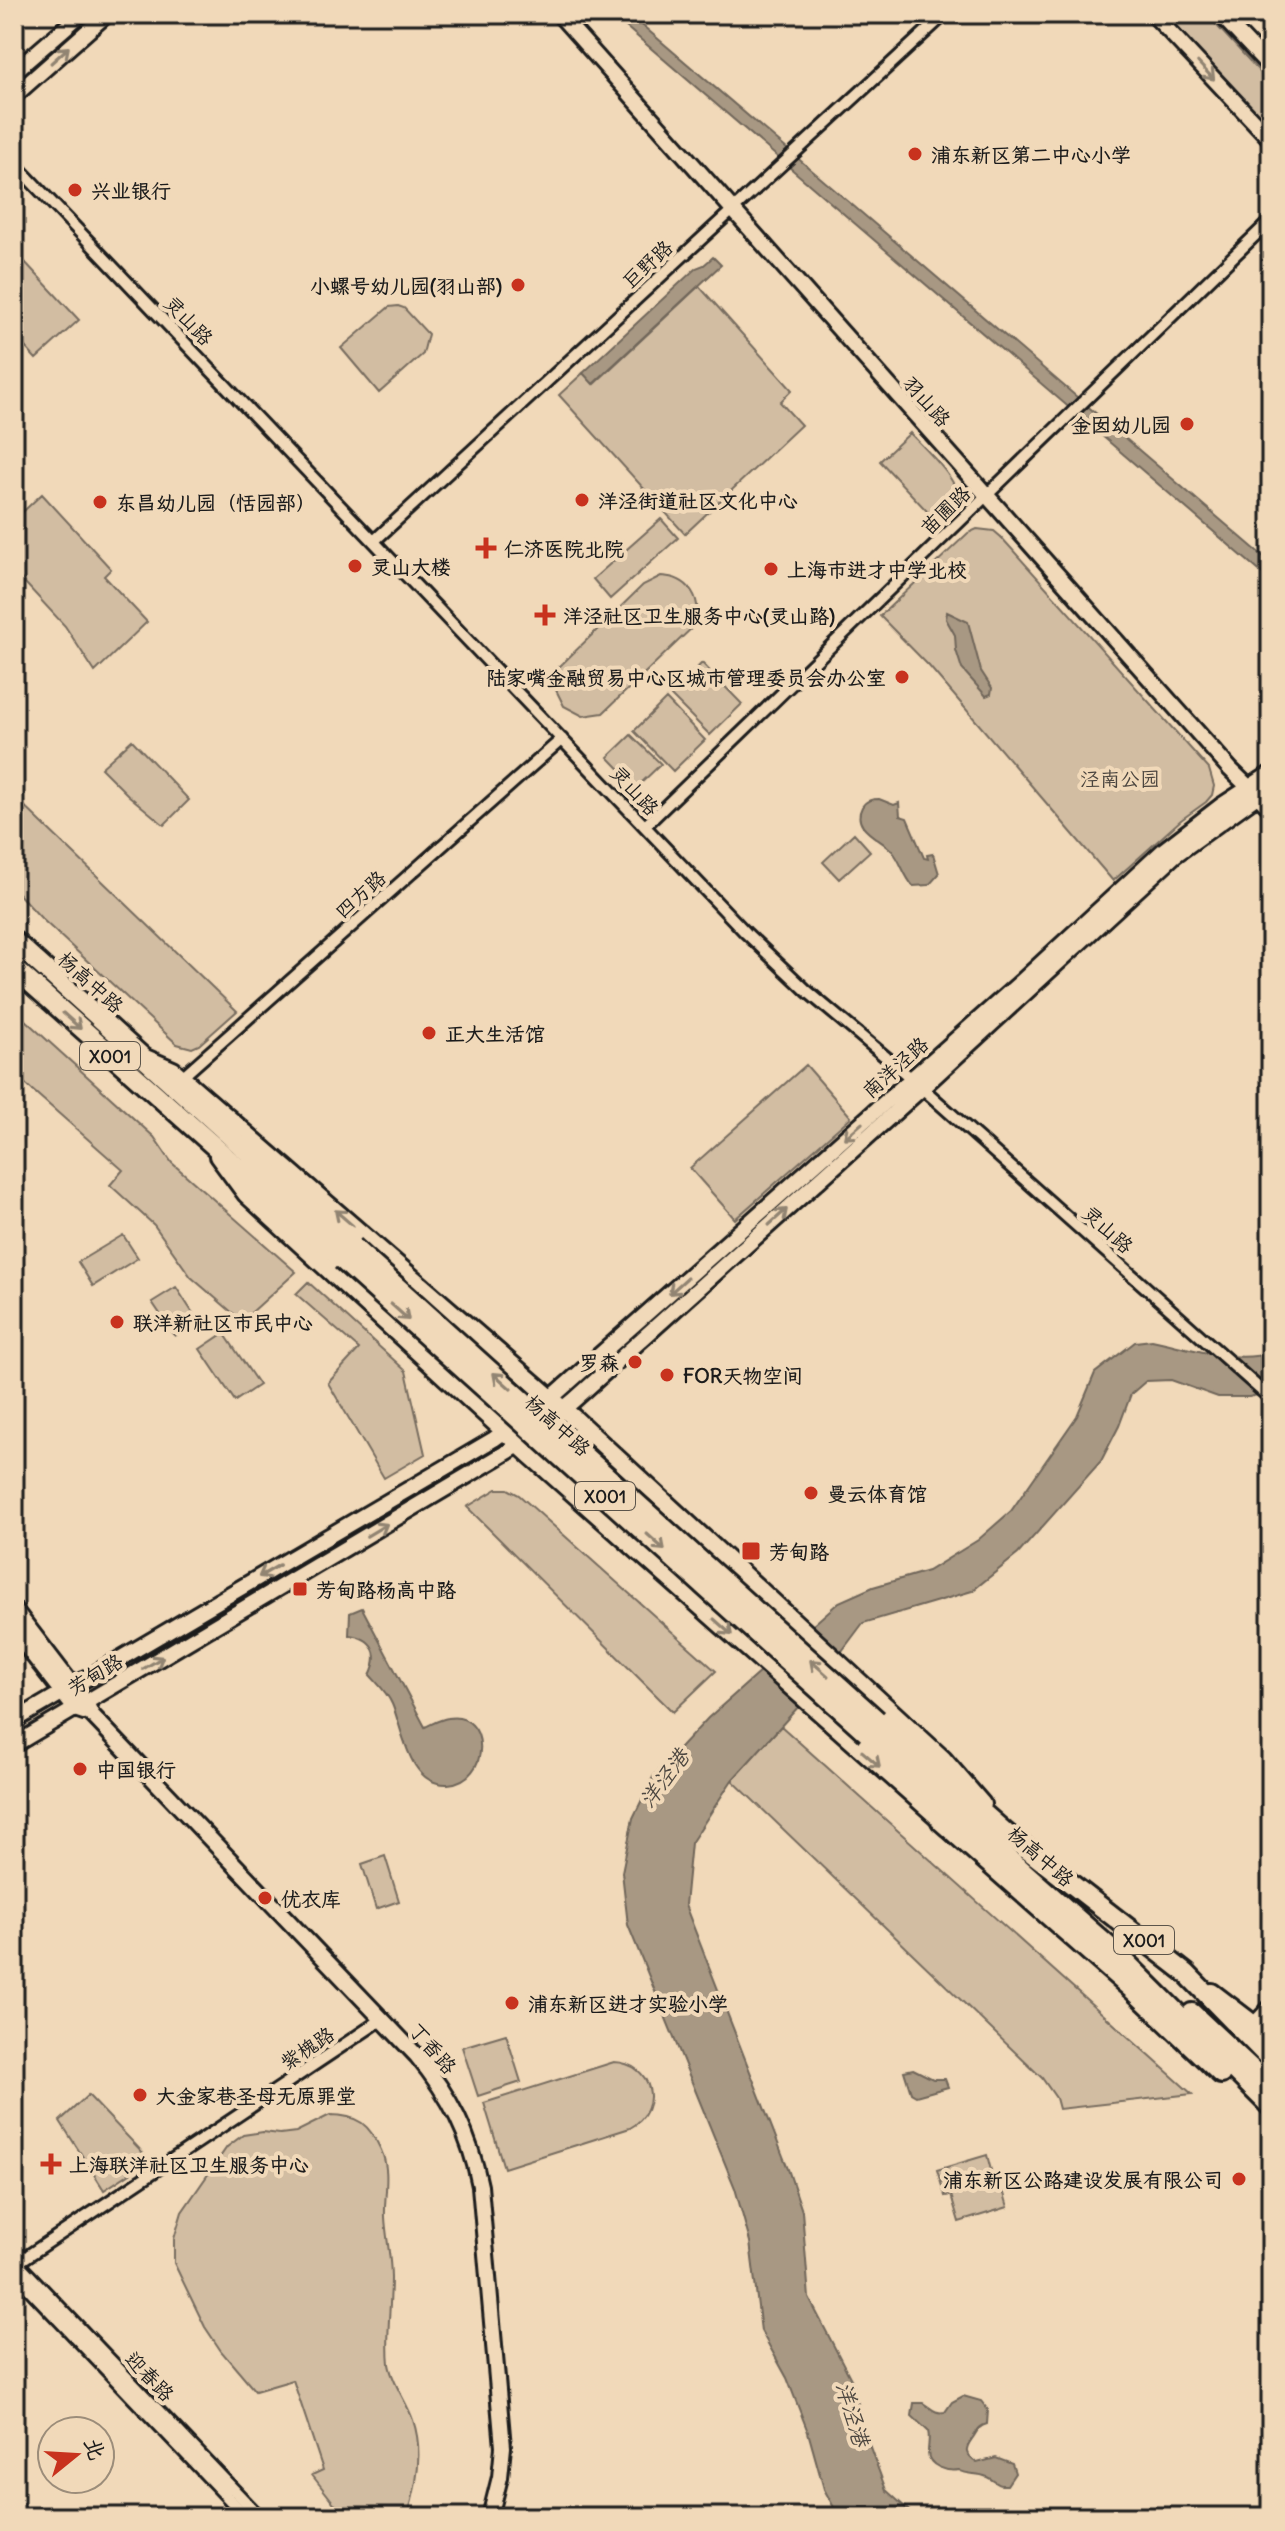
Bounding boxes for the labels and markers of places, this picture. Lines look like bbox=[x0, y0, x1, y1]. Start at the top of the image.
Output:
place label: 浦东新区第二中心小学 bbox=[931, 142, 1131, 167]
marker: 浦东新区第二中心小学 bbox=[906, 145, 924, 163]
place label: 兴业银行 bbox=[91, 178, 171, 203]
marker: 兴业银行 bbox=[66, 181, 84, 199]
place label: 小螺号幼儿园(羽山部) bbox=[310, 273, 502, 298]
marker: 小螺号幼儿园(羽山部) bbox=[509, 276, 527, 294]
place label: 金囡幼儿园 bbox=[1071, 412, 1171, 437]
marker: 金囡幼儿园 bbox=[1178, 415, 1196, 433]
place label: 洋泾街道社区文化中心 bbox=[598, 488, 798, 513]
place label: 东昌幼儿园（恬园部） bbox=[116, 490, 316, 515]
marker: 洋泾街道社区文化中心 bbox=[573, 491, 591, 509]
marker: 东昌幼儿园（恬园部） bbox=[91, 493, 109, 511]
place label: 仁济医院北院 bbox=[504, 536, 624, 561]
marker: 仁济医院北院 bbox=[475, 537, 497, 559]
place label: 灵山大楼 bbox=[371, 554, 451, 579]
marker: 灵山大楼 bbox=[346, 557, 364, 575]
place label: 上海市进才中学北校 bbox=[787, 557, 967, 582]
marker: 上海市进才中学北校 bbox=[762, 560, 780, 578]
place label: 洋泾社区卫生服务中心(灵山路) bbox=[563, 603, 835, 628]
marker: 洋泾社区卫生服务中心(灵山路) bbox=[534, 604, 556, 626]
place label: 陆家嘴金融贸易中心区城市管理委员会办公室 bbox=[486, 665, 886, 690]
marker: 陆家嘴金融贸易中心区城市管理委员会办公室 bbox=[893, 668, 911, 686]
place label: 正大生活馆 bbox=[445, 1021, 545, 1046]
marker: 正大生活馆 bbox=[420, 1024, 438, 1042]
place label: 联洋新社区市民中心 bbox=[133, 1310, 313, 1335]
marker: 联洋新社区市民中心 bbox=[108, 1313, 126, 1331]
place label: 罗森 bbox=[579, 1350, 619, 1375]
marker: 罗森 bbox=[626, 1353, 644, 1371]
place label: FOR天物空间 bbox=[683, 1363, 802, 1388]
marker: FOR天物空间 bbox=[658, 1366, 676, 1384]
place label: 曼云体育馆 bbox=[827, 1481, 927, 1506]
marker: 曼云体育馆 bbox=[802, 1484, 820, 1502]
place label: 芳甸路 bbox=[769, 1539, 829, 1564]
marker: 芳甸路 bbox=[740, 1540, 762, 1562]
place label: 芳甸路杨高中路 bbox=[316, 1577, 456, 1602]
marker: 芳甸路杨高中路 bbox=[291, 1580, 309, 1598]
place label: 中国银行 bbox=[96, 1757, 176, 1782]
marker: 中国银行 bbox=[71, 1760, 89, 1778]
place label: 优衣库 bbox=[281, 1886, 341, 1911]
marker: 优衣库 bbox=[256, 1889, 274, 1907]
place label: 浦东新区进才实验小学 bbox=[528, 1991, 728, 2016]
marker: 浦东新区进才实验小学 bbox=[503, 1994, 521, 2012]
place label: 大金家巷圣母无原罪堂 bbox=[156, 2083, 356, 2108]
marker: 大金家巷圣母无原罪堂 bbox=[131, 2086, 149, 2104]
place label: 上海联洋社区卫生服务中心 bbox=[69, 2152, 309, 2177]
marker: 上海联洋社区卫生服务中心 bbox=[40, 2153, 62, 2175]
place label: 浦东新区公路建设发展有限公司 bbox=[943, 2167, 1223, 2192]
marker: 浦东新区公路建设发展有限公司 bbox=[1230, 2170, 1248, 2188]

